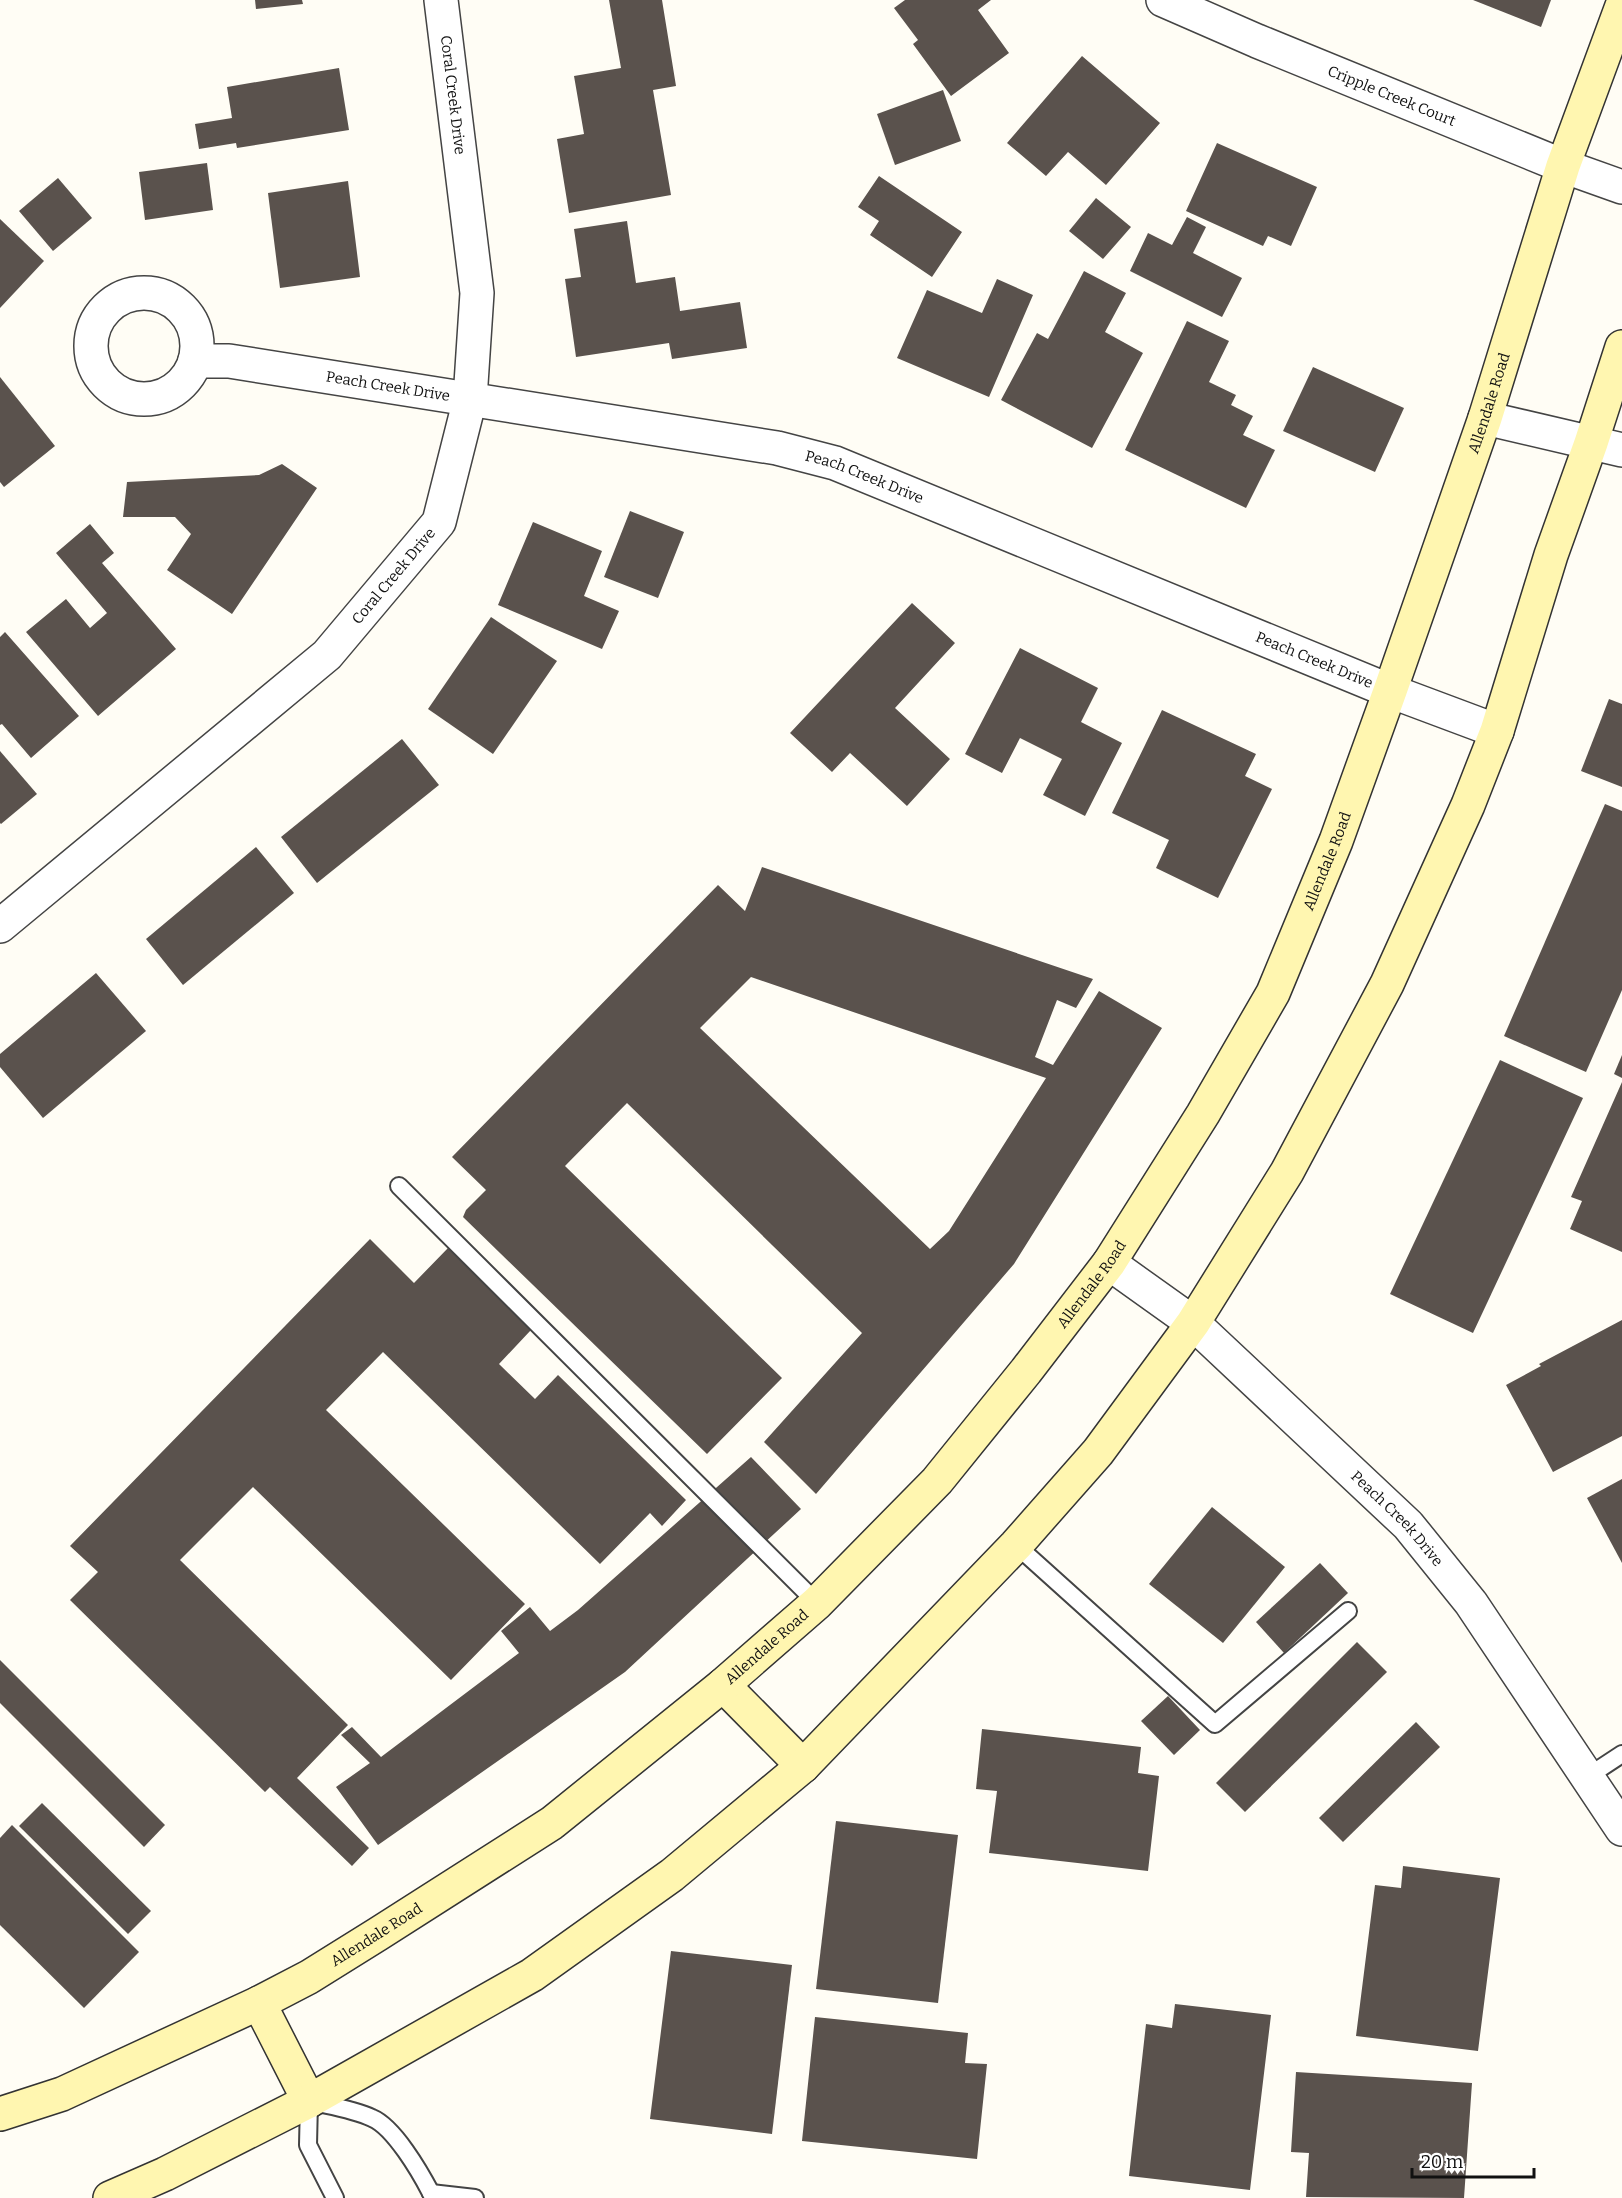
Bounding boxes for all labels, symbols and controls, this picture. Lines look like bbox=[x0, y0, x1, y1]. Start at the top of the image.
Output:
street label: Coral Creek Drive bbox=[437, 34, 469, 156]
street label: Cripple Creek Court bbox=[1325, 62, 1459, 130]
street label: Allendale Road bbox=[1464, 350, 1514, 456]
street label: Peach Creek Drive bbox=[325, 368, 451, 405]
street label: Peach Creek Drive bbox=[803, 447, 926, 507]
street label: Coral Creek Drive bbox=[348, 524, 439, 628]
street label: Peach Creek Drive bbox=[1253, 628, 1376, 692]
street label: Allendale Road bbox=[1299, 809, 1355, 913]
street label: Allendale Road bbox=[1053, 1237, 1130, 1332]
street label: Peach Creek Drive bbox=[1347, 1467, 1447, 1570]
street label: Allendale Road bbox=[721, 1606, 812, 1688]
street label: Allendale Road bbox=[327, 1899, 425, 1970]
scale bar bbox=[1412, 2141, 1534, 2179]
text: 20 m bbox=[1421, 2151, 1463, 2173]

